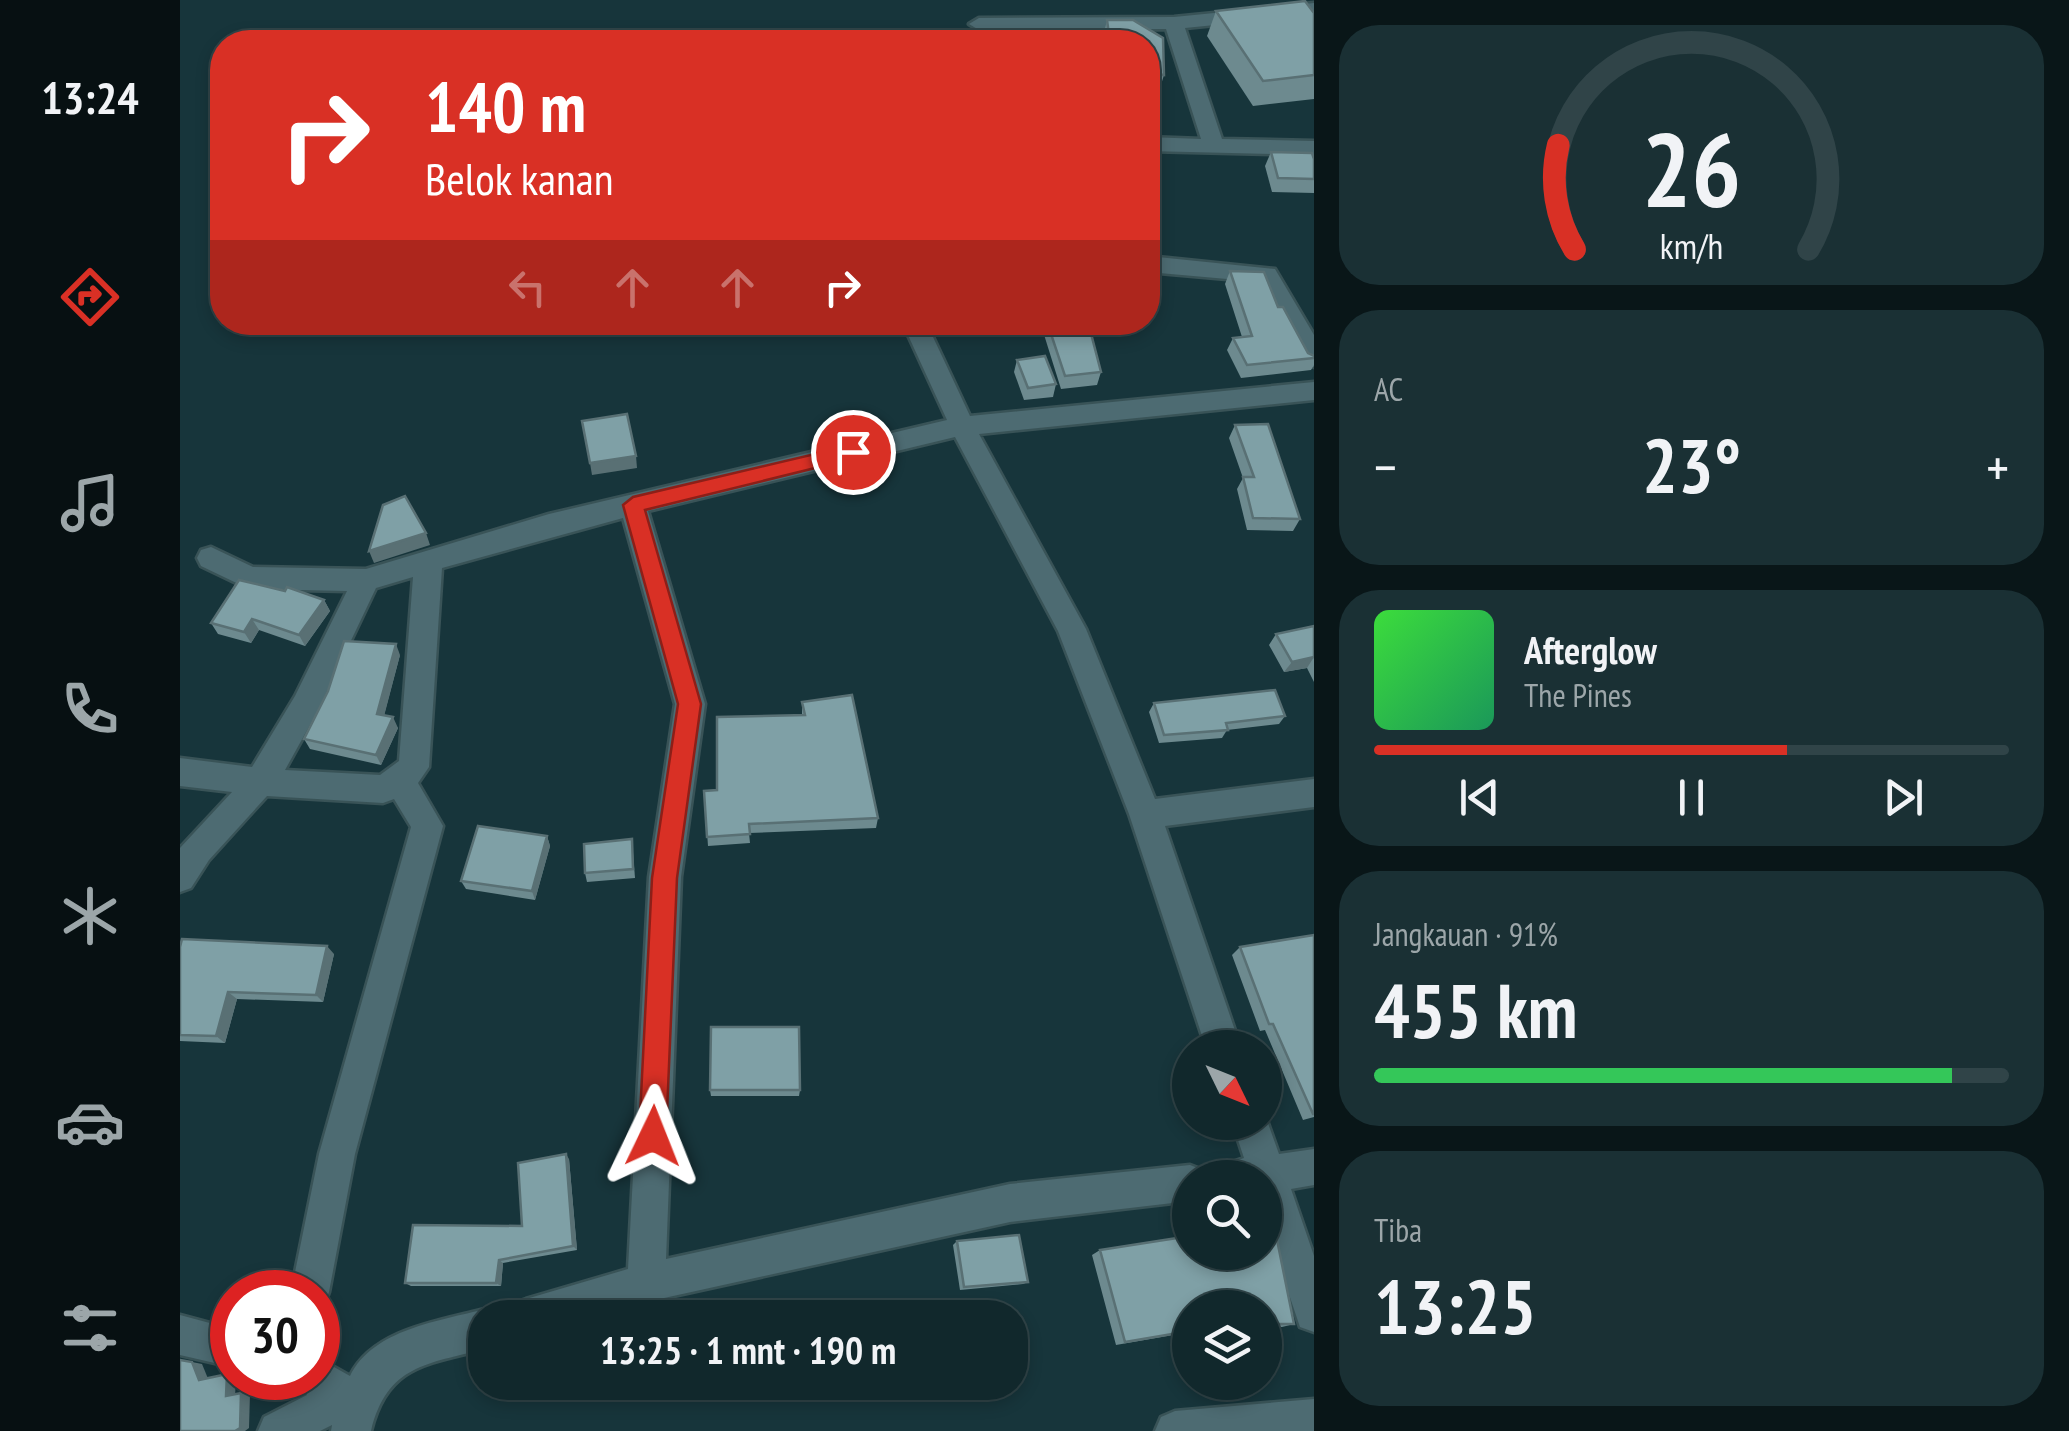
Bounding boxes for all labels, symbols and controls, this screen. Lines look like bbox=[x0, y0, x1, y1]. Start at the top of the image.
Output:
text: 140 m bbox=[425, 61, 586, 151]
text: 13:24 bbox=[41, 68, 139, 126]
icon: right bbox=[260, 70, 390, 200]
text: 26 bbox=[1642, 101, 1741, 236]
text: Belok kanan bbox=[425, 149, 614, 207]
text: km/h bbox=[1660, 223, 1723, 269]
icon: left bbox=[500, 260, 555, 315]
icon: ahead bbox=[605, 260, 660, 315]
icon: ahead bbox=[710, 260, 765, 315]
icon: right bbox=[815, 260, 870, 315]
icon: directions bbox=[55, 262, 125, 332]
text: AC bbox=[1374, 368, 1403, 410]
pin bbox=[811, 410, 896, 495]
text: 23° bbox=[1642, 417, 1741, 514]
icon: arrive bbox=[826, 425, 881, 480]
text: − bbox=[1374, 431, 1397, 502]
text: + bbox=[1986, 431, 2009, 502]
icon: music bbox=[55, 468, 125, 538]
text: Afterglow bbox=[1524, 625, 1657, 674]
icon: phone bbox=[55, 674, 125, 744]
text: The Pines bbox=[1524, 674, 1632, 716]
icon: previous bbox=[1452, 770, 1507, 825]
icon: pause bbox=[1664, 770, 1719, 825]
icon: next bbox=[1876, 770, 1931, 825]
icon: climate bbox=[55, 881, 125, 951]
text: Jangkauan · 91% bbox=[1374, 913, 1558, 955]
text: 455 km bbox=[1374, 962, 1578, 1059]
north arrow bbox=[1172, 1030, 1282, 1140]
map controls bbox=[1172, 1030, 1282, 1400]
position arrow bbox=[601, 1084, 705, 1188]
icon: car bbox=[55, 1087, 125, 1157]
button: search bbox=[1172, 1160, 1282, 1270]
text: Tiba bbox=[1374, 1209, 1422, 1251]
text: 13:25 bbox=[1374, 1258, 1536, 1355]
speed limit sign: 30 bbox=[210, 1270, 340, 1400]
button: layers bbox=[1172, 1290, 1282, 1400]
icon: filters bbox=[55, 1293, 125, 1363]
text: 13:25 · 1 mnt · 190 m bbox=[600, 1325, 896, 1374]

